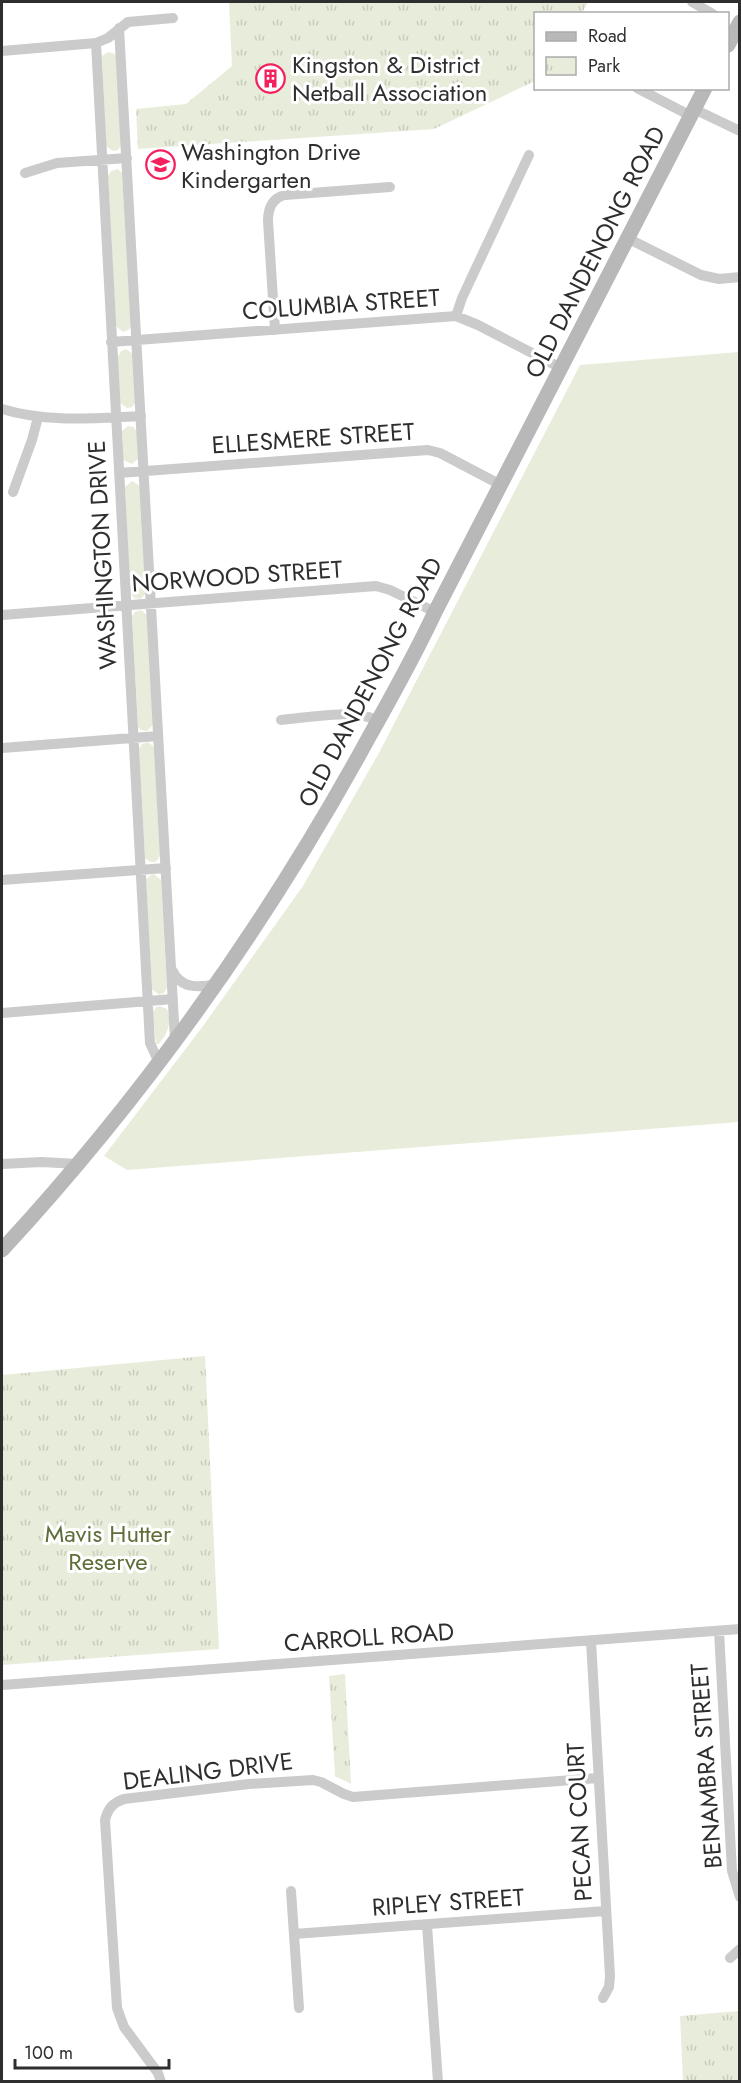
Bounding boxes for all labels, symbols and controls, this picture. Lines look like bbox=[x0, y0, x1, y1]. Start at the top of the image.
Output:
legend bbox=[534, 12, 729, 90]
text: Road bbox=[588, 23, 627, 49]
place label: Kingston & District Netball Association bbox=[292, 47, 487, 110]
text: Park bbox=[588, 53, 620, 79]
building icon: Kingston & District Netball Association bbox=[255, 62, 287, 94]
street label: OLD DANDENONG ROAD bbox=[516, 120, 674, 384]
place label: Washington Drive Kindergarten bbox=[181, 134, 361, 197]
school or university icon: Washington Drive Kindergarten bbox=[144, 149, 176, 181]
street label: COLUMBIA STREET bbox=[241, 280, 441, 328]
street label: ELLESMERE STREET bbox=[211, 413, 415, 463]
street label: WASHINGTON DRIVE bbox=[79, 440, 125, 670]
street label: NORWOOD STREET bbox=[130, 551, 344, 601]
street label: OLD DANDENONG ROAD bbox=[289, 551, 451, 813]
park label: Mavis Hutter Reserve bbox=[45, 1516, 172, 1579]
street label: CARROLL ROAD bbox=[283, 1614, 455, 1660]
street label: BENAMBRA STREET bbox=[681, 1662, 731, 1870]
street label: PECAN COURT bbox=[557, 1742, 601, 1902]
street label: DEALING DRIVE bbox=[121, 1743, 295, 1799]
street label: RIPLEY STREET bbox=[371, 1879, 525, 1925]
scale bar bbox=[15, 2032, 170, 2070]
text: 100 m bbox=[24, 2040, 73, 2066]

